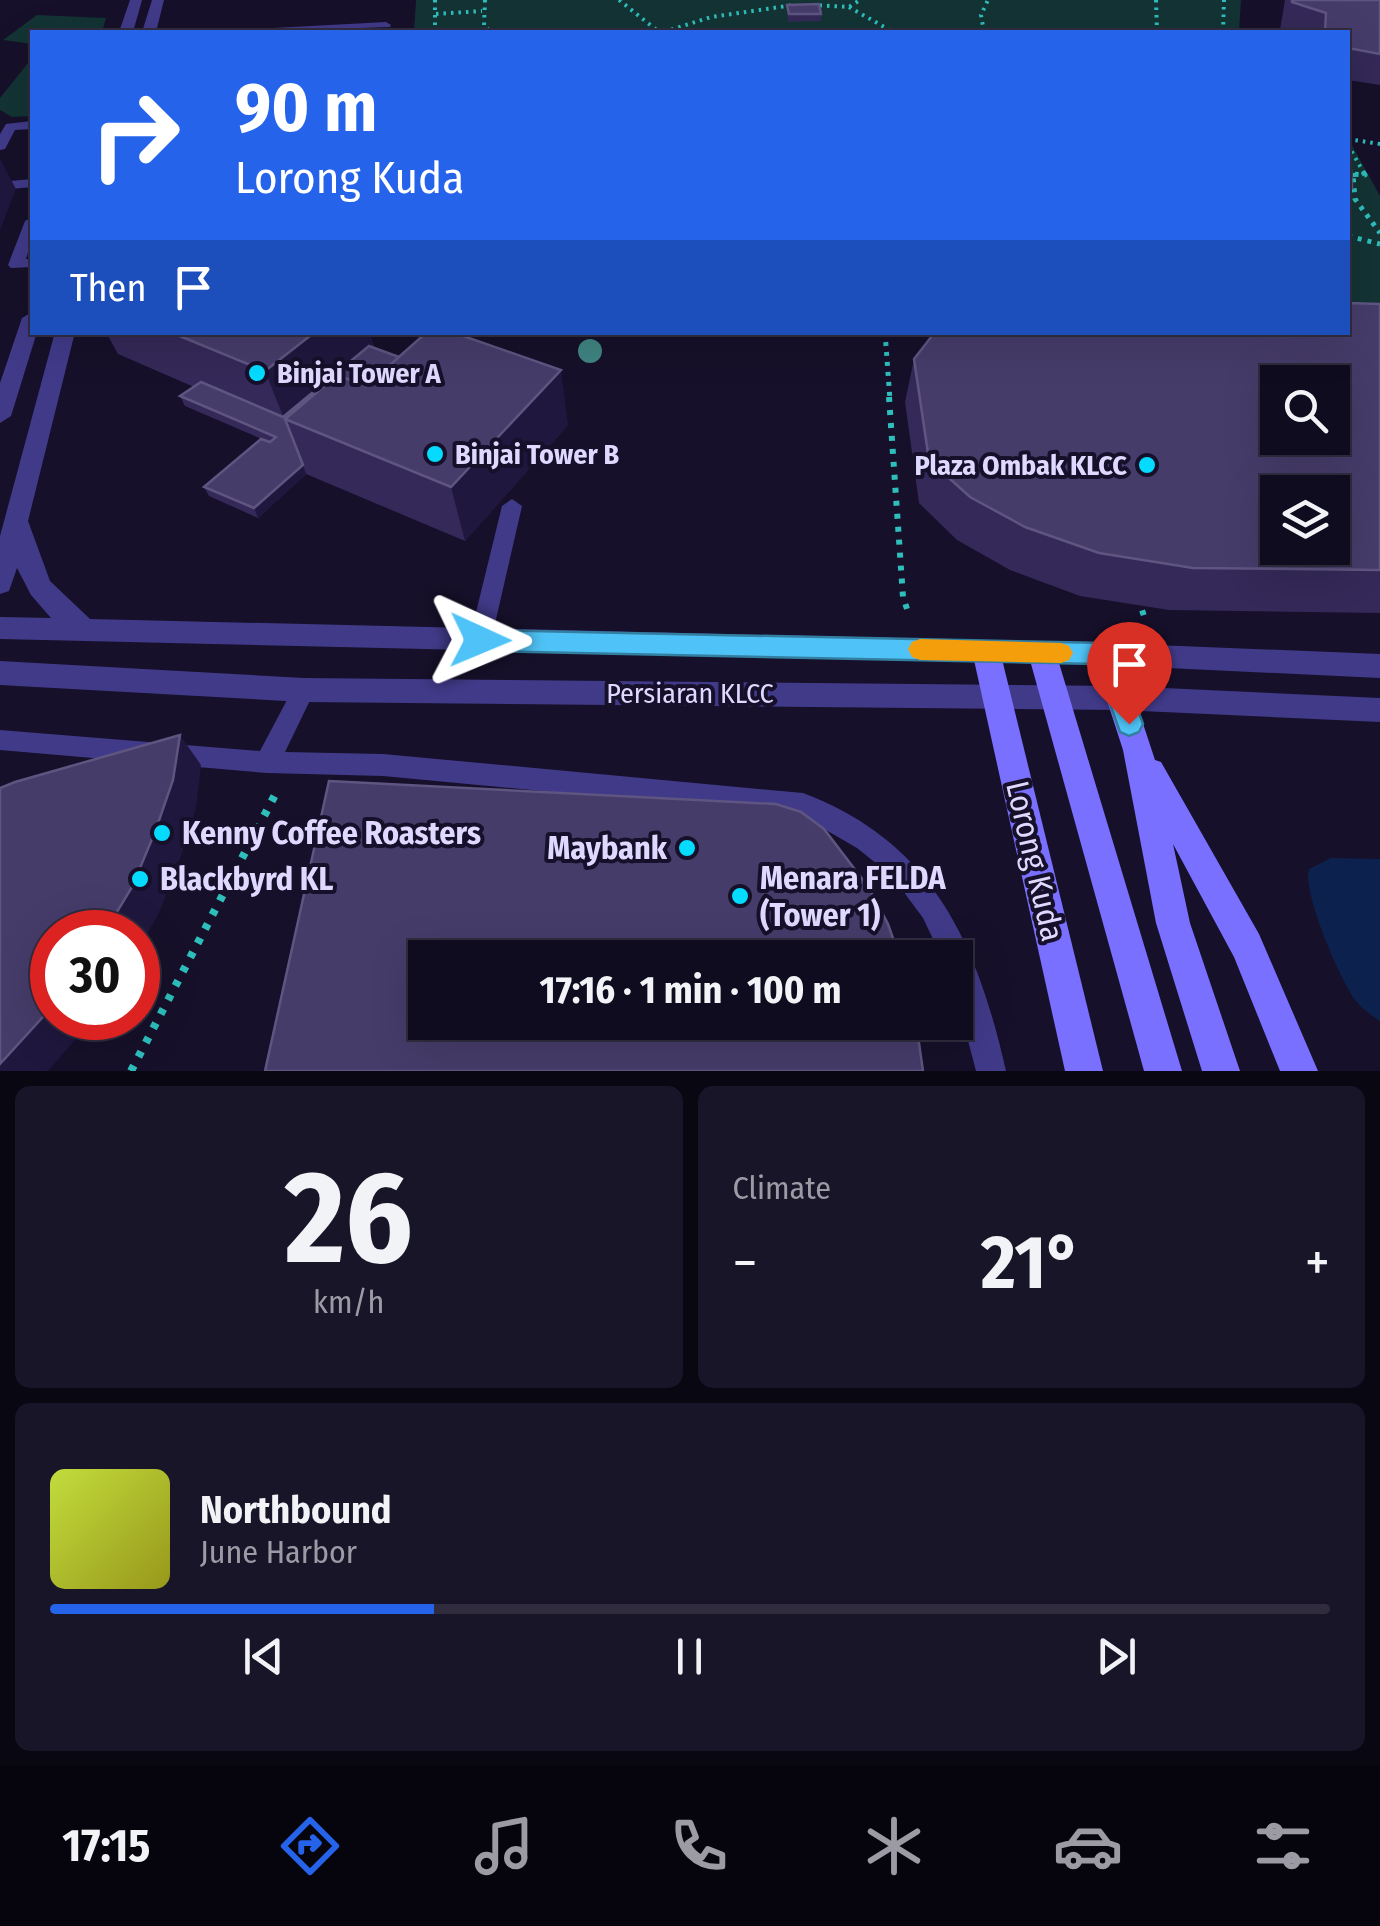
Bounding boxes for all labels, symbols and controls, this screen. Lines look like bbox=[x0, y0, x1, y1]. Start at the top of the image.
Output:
text: 90 m bbox=[235, 66, 377, 150]
icon: right bbox=[70, 70, 200, 200]
text: Lorong Kuda bbox=[235, 151, 464, 205]
icon: arrive bbox=[166, 260, 221, 315]
text: Then bbox=[70, 265, 146, 311]
place label: Binjai Tower A bbox=[277, 357, 441, 390]
marker: Binjai Tower A bbox=[246, 362, 268, 384]
map controls bbox=[1260, 365, 1350, 565]
button: search bbox=[1260, 365, 1350, 455]
place label: Binjai Tower B bbox=[455, 438, 619, 471]
marker: Binjai Tower B bbox=[424, 443, 446, 465]
place label: Plaza Ombak KLCC bbox=[915, 449, 1127, 482]
marker: Plaza Ombak KLCC bbox=[1136, 454, 1158, 476]
button: layers bbox=[1260, 475, 1350, 565]
position arrow bbox=[428, 588, 532, 692]
pin bbox=[1087, 622, 1172, 725]
icon: arrive bbox=[1102, 637, 1157, 692]
street label: Persiaran KLCC bbox=[606, 677, 774, 710]
street label: Lorong Kuda bbox=[998, 777, 1072, 945]
place label: Kenny Coffee Roasters bbox=[182, 814, 481, 852]
marker: Kenny Coffee Roasters bbox=[151, 822, 173, 844]
place label: Maybank bbox=[547, 829, 668, 867]
marker: Maybank bbox=[676, 837, 698, 859]
place label: Menara FELDA (Tower 1) bbox=[760, 859, 946, 934]
place label: Blackbyrd KL bbox=[160, 860, 333, 898]
marker: Blackbyrd KL bbox=[129, 868, 151, 890]
marker: Menara FELDA (Tower 1) bbox=[729, 885, 751, 907]
speed limit sign: 30 bbox=[30, 910, 160, 1040]
text: 17:16 · 1 min · 100 m bbox=[540, 967, 841, 1013]
text: 26 bbox=[285, 1140, 413, 1296]
text: Climate bbox=[733, 1169, 831, 1207]
text: 21° bbox=[981, 1218, 1081, 1308]
text: − bbox=[733, 1230, 757, 1296]
text: + bbox=[1305, 1230, 1330, 1296]
text: km/h bbox=[313, 1283, 384, 1321]
text: Northbound bbox=[200, 1487, 392, 1533]
text: June Harbor bbox=[200, 1533, 357, 1571]
icon: previous bbox=[236, 1629, 291, 1684]
icon: pause bbox=[662, 1629, 717, 1684]
icon: next bbox=[1089, 1629, 1144, 1684]
icon: directions bbox=[275, 1811, 345, 1881]
icon: music bbox=[469, 1811, 539, 1881]
icon: phone bbox=[664, 1811, 734, 1881]
icon: climate bbox=[859, 1811, 929, 1881]
icon: car bbox=[1053, 1811, 1123, 1881]
icon: filters bbox=[1248, 1811, 1318, 1881]
text: 17:15 bbox=[62, 1819, 150, 1873]

